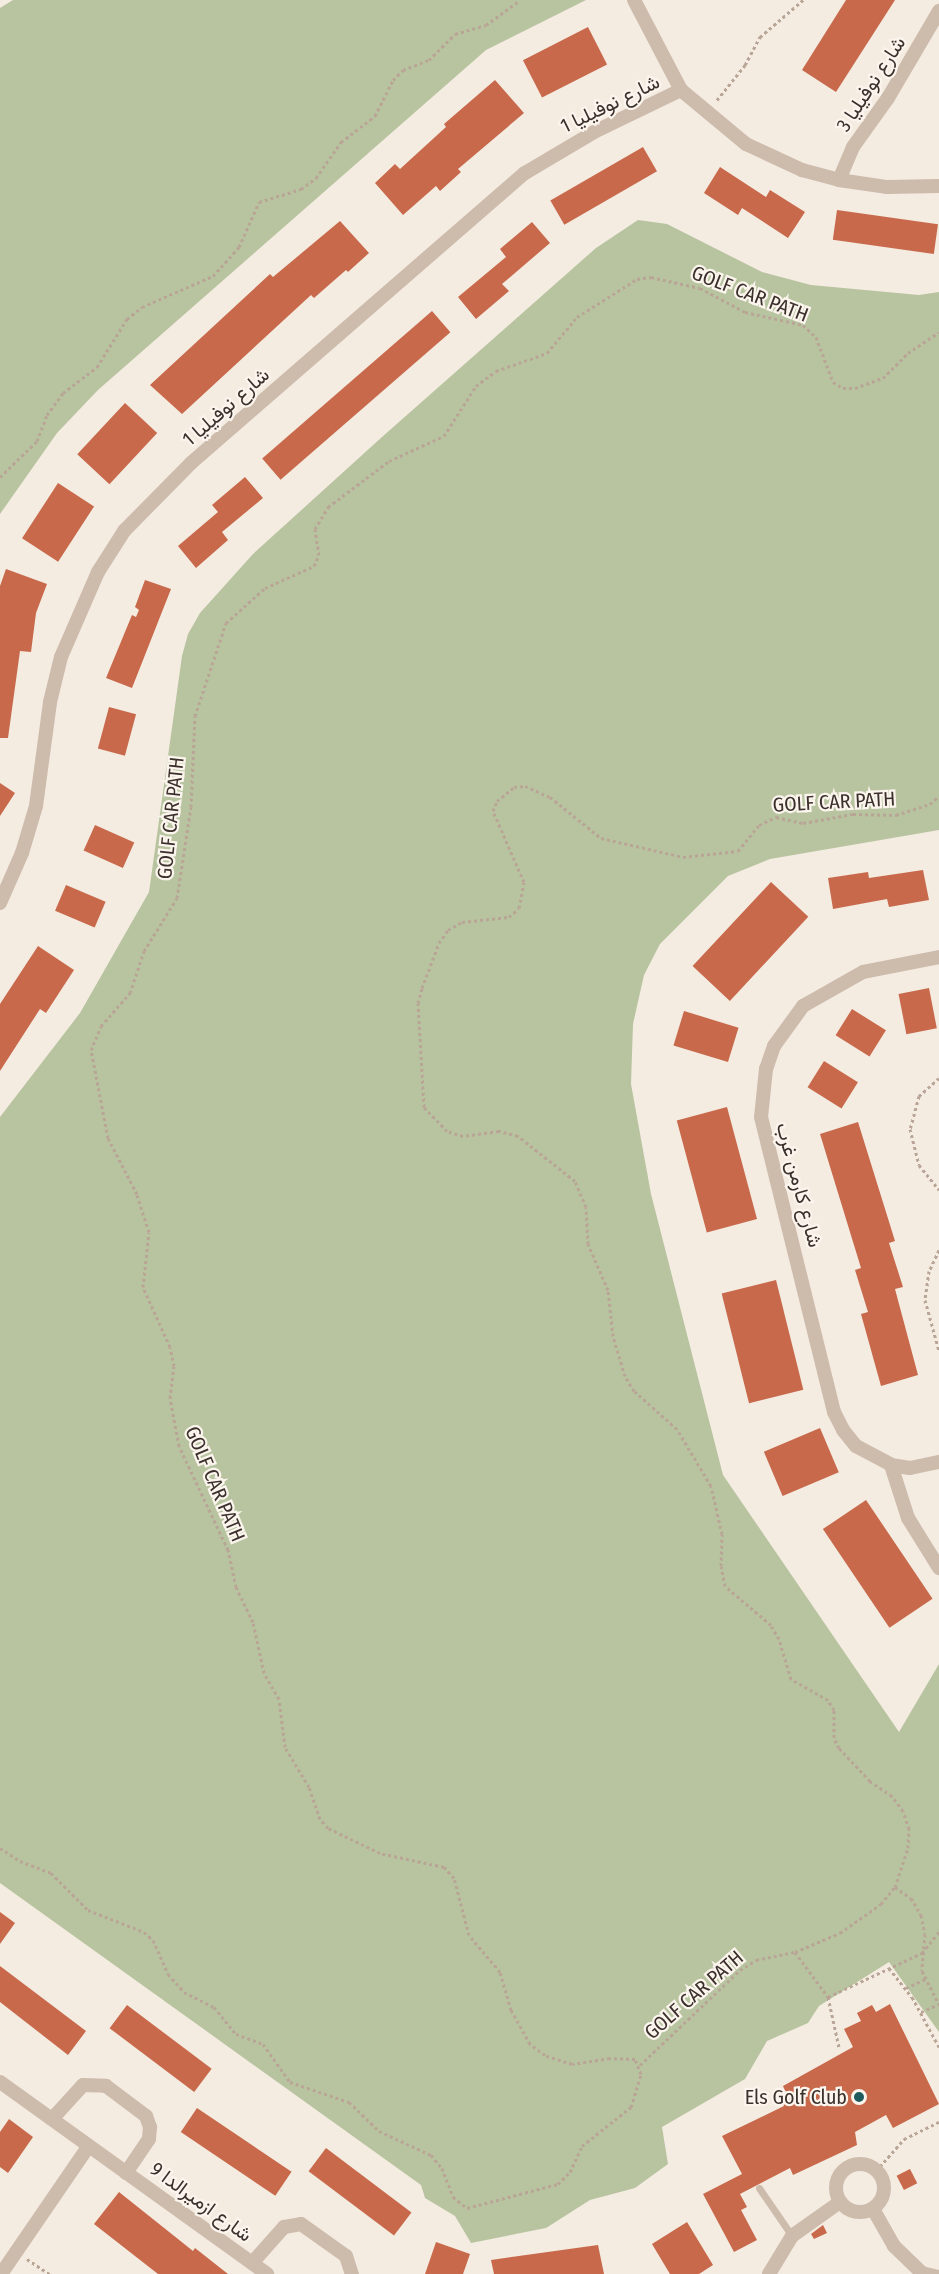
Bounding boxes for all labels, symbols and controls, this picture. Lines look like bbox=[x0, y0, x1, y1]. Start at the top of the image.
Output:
street label: شارع نوفيليا 3 bbox=[831, 32, 911, 136]
street label: شارع نوفيليا 1 bbox=[557, 70, 663, 138]
street label: GOLF CAR PATH bbox=[688, 261, 812, 327]
street label: شارع نوفيليا 1 bbox=[178, 363, 274, 451]
street label: GOLF CAR PATH bbox=[153, 756, 189, 880]
street label: GOLF CAR PATH bbox=[772, 787, 896, 817]
street label: شارع كارمن غرب bbox=[771, 1120, 827, 1250]
street label: GOLF CAR PATH bbox=[180, 1423, 250, 1545]
street label: GOLF CAR PATH bbox=[640, 1946, 748, 2044]
place label: Els Golf Club bbox=[745, 2085, 847, 2109]
marker: Els Golf Club bbox=[852, 2090, 866, 2104]
street label: شارع ازميرالدا 9 bbox=[145, 2157, 257, 2247]

